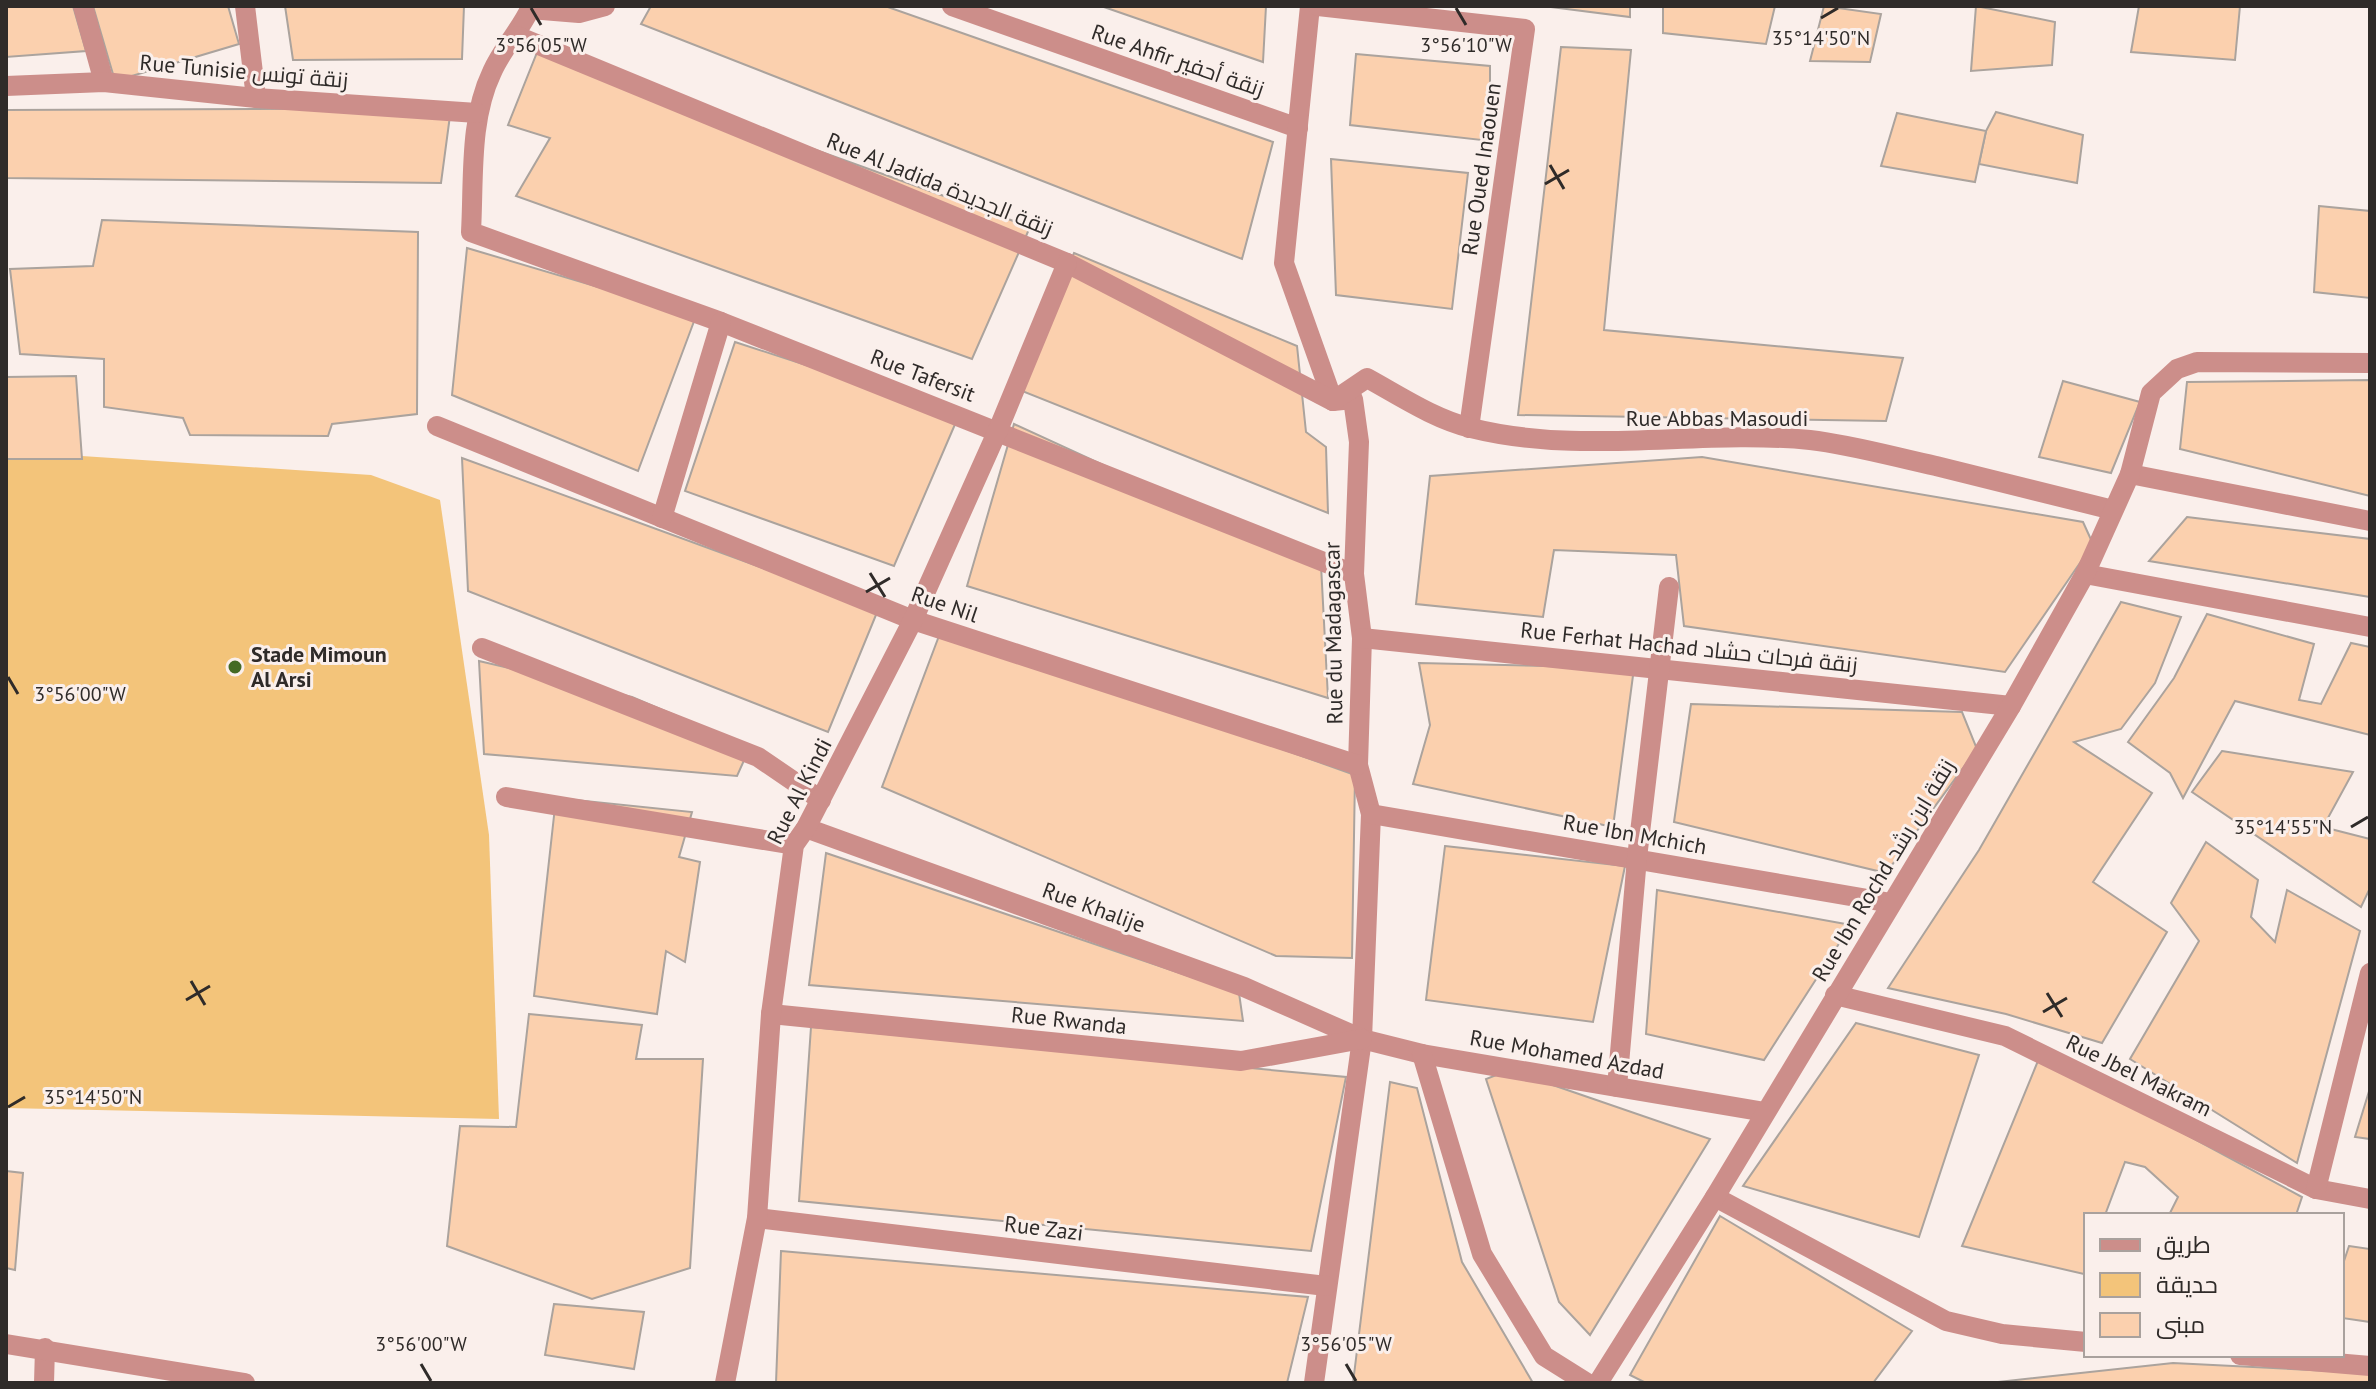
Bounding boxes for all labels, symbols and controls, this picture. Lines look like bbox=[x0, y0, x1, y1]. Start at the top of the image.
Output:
street label: Rue Ahfir زنقة أحفير bbox=[1088, 17, 1268, 103]
text: 35°14'50"N bbox=[1772, 25, 1870, 51]
text: 3°56'05"W bbox=[495, 32, 587, 58]
text: 3°56'10"W bbox=[1420, 32, 1512, 58]
street label: Rue Tunisie زنقة تونس bbox=[139, 48, 349, 94]
street label: Rue Oued Inaouen bbox=[1455, 81, 1507, 257]
street label: Rue Al Jadida زنقة الجديدة bbox=[823, 126, 1057, 242]
street label: Rue Tafersit bbox=[867, 342, 980, 408]
street label: Rue Abbas Masoudi bbox=[1626, 404, 1808, 432]
street label: Rue du Madagascar bbox=[1317, 541, 1349, 725]
street label: Rue Nil bbox=[908, 580, 983, 629]
street label: Rue Ferhat Hachad زنقة فرحات حشاد bbox=[1519, 615, 1859, 679]
place label: Stade Mimoun Al Arsi bbox=[251, 640, 387, 693]
marker: Stade Mimoun Al Arsi bbox=[226, 658, 244, 676]
text: 3°56'00"W bbox=[34, 681, 126, 707]
street label: Rue Al Kindi bbox=[760, 733, 838, 849]
street label: Rue Ibn Rochd زنقة ابن رشد bbox=[1805, 754, 1961, 986]
street label: Rue Ibn Mchich bbox=[1561, 808, 1709, 860]
text: 35°14'55"N bbox=[2234, 814, 2332, 840]
street label: Rue Khalije bbox=[1039, 875, 1149, 939]
street label: Rue Rwanda bbox=[1010, 1000, 1128, 1040]
street label: Rue Mohamed Azdad bbox=[1468, 1023, 1666, 1085]
street label: Rue Jbel Makram bbox=[2062, 1028, 2216, 1122]
text: 35°14'50"N bbox=[44, 1084, 142, 1110]
street label: Rue Zazi bbox=[1003, 1209, 1085, 1247]
legend bbox=[2084, 1213, 2344, 1357]
text: طريق bbox=[2156, 1229, 2211, 1260]
text: حديقة bbox=[2156, 1269, 2218, 1300]
text: مبنى bbox=[2156, 1309, 2205, 1340]
text: 3°56'00"W bbox=[375, 1331, 467, 1357]
text: 3°56'05"W bbox=[1300, 1331, 1392, 1357]

